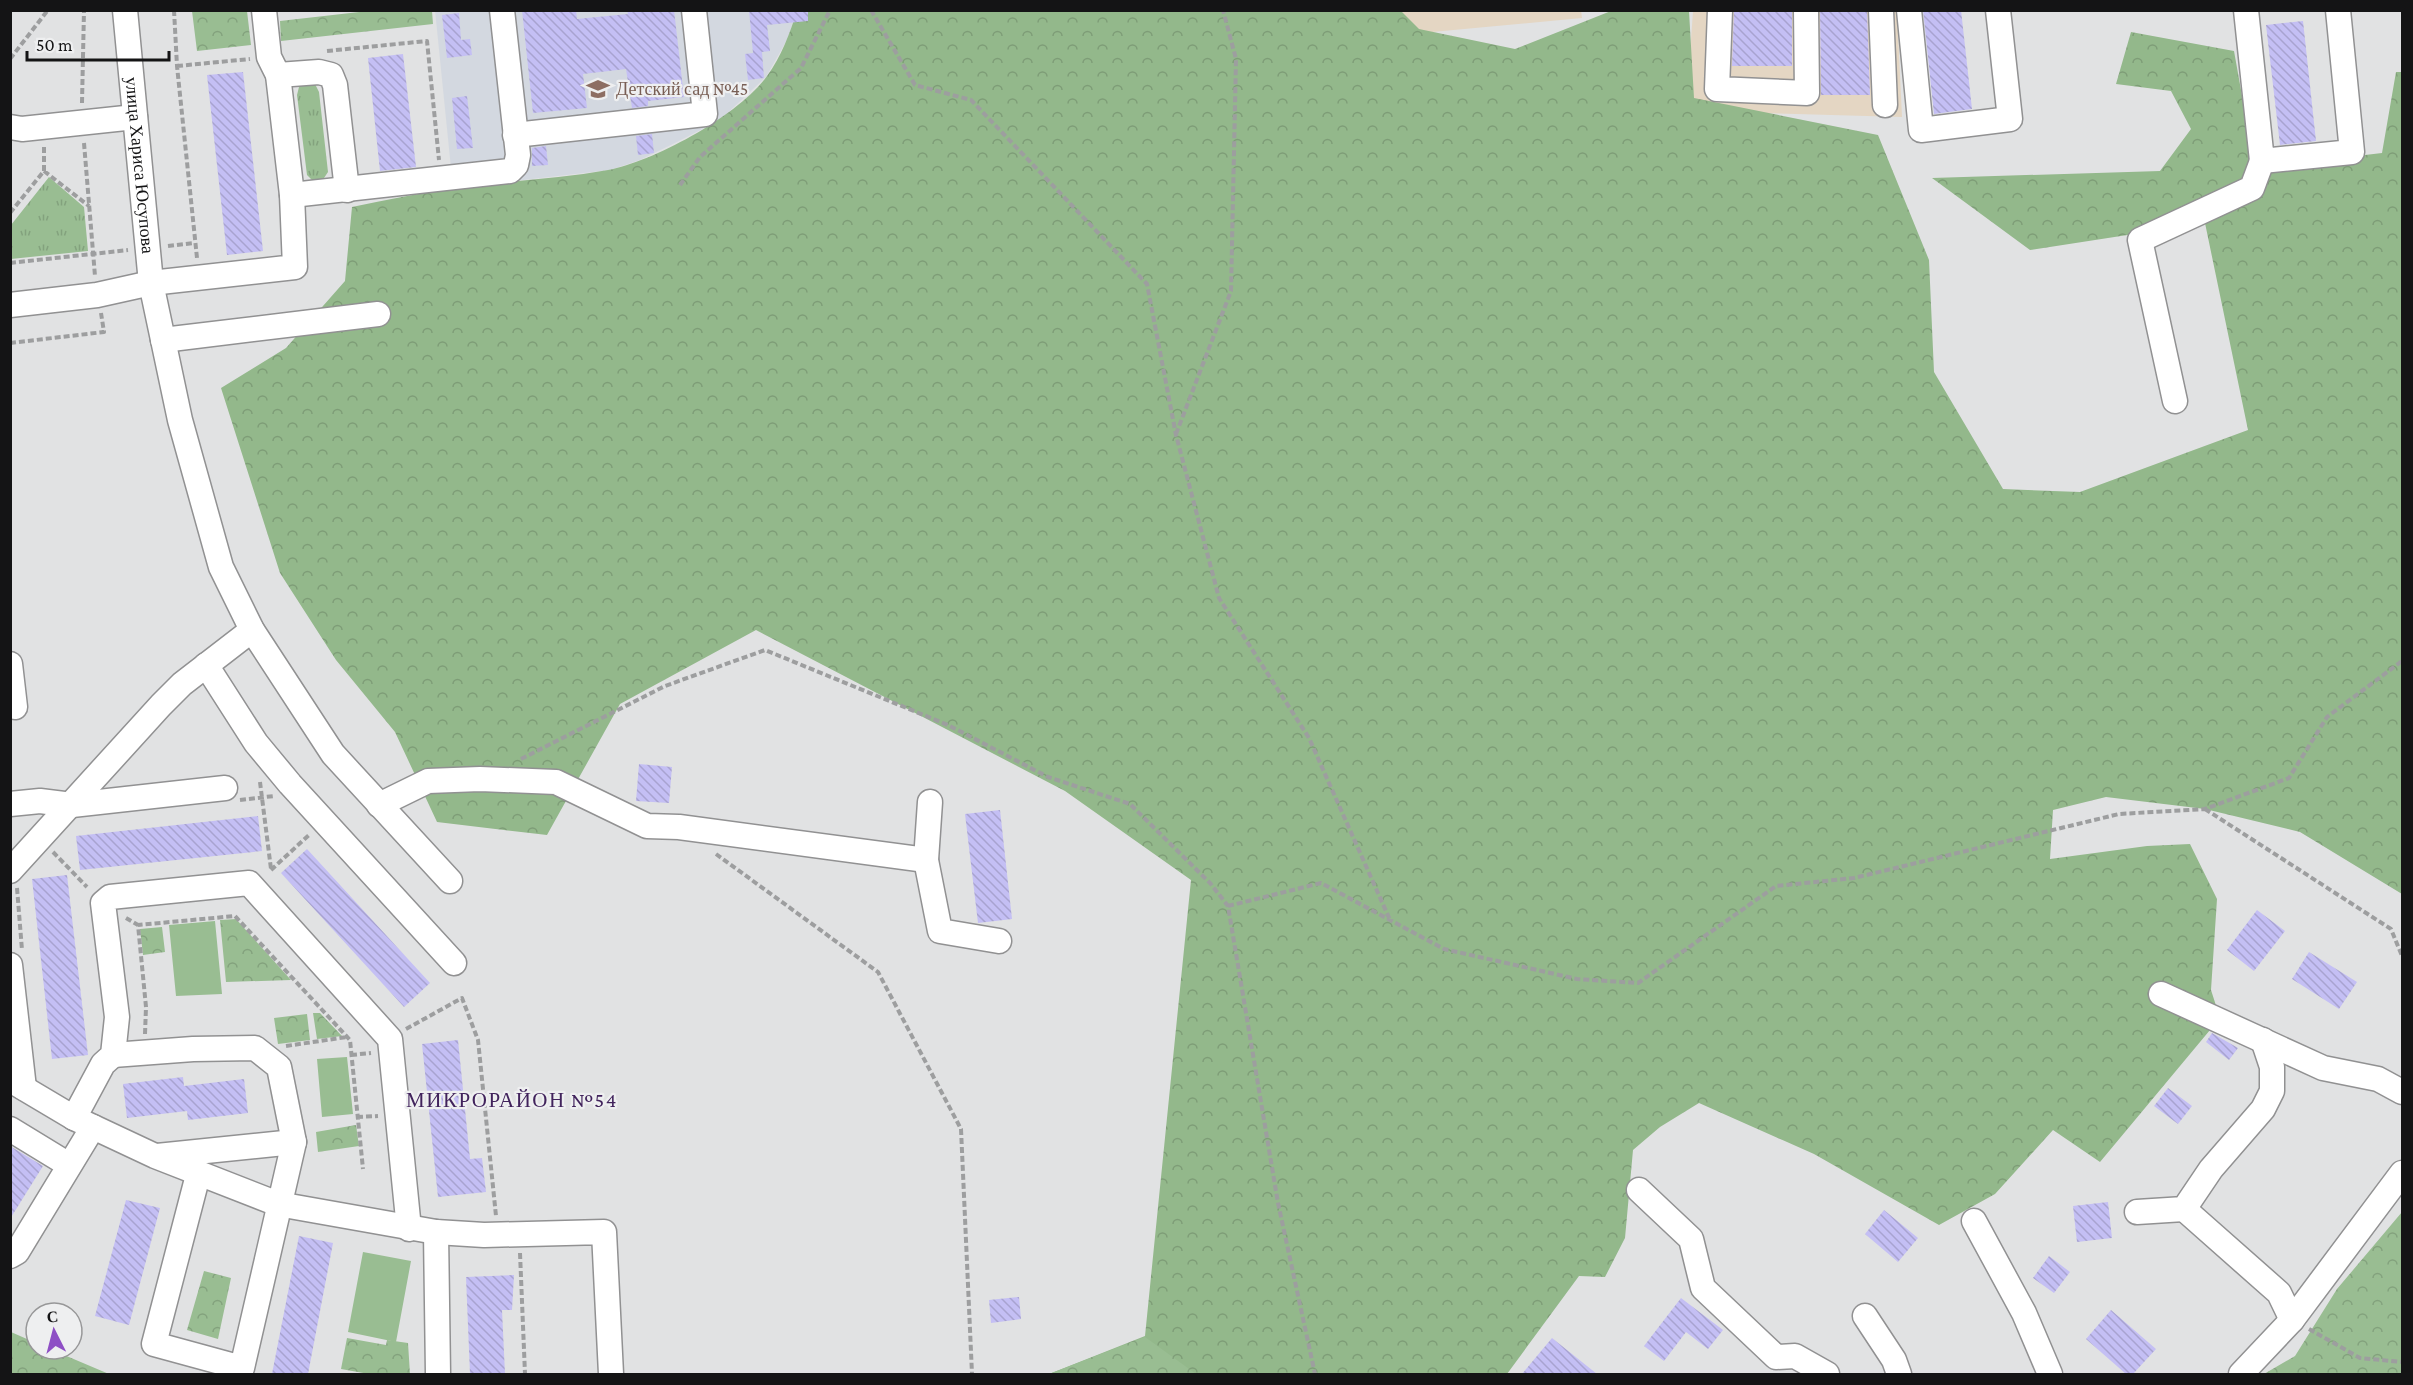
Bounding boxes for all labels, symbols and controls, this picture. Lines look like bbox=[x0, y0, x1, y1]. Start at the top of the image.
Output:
scale bar bbox=[27, 24, 170, 62]
text: 50 m bbox=[36, 35, 73, 55]
street label: улица Хариса Юсупова bbox=[121, 76, 158, 254]
school or university icon: Детский сад №45 bbox=[585, 76, 611, 102]
place label: Детский сад №45 bbox=[616, 79, 748, 99]
district label: МИКРОРАЙОН №54 bbox=[406, 1088, 618, 1112]
north arrow bbox=[24, 1301, 84, 1361]
text: С bbox=[46, 1308, 59, 1326]

